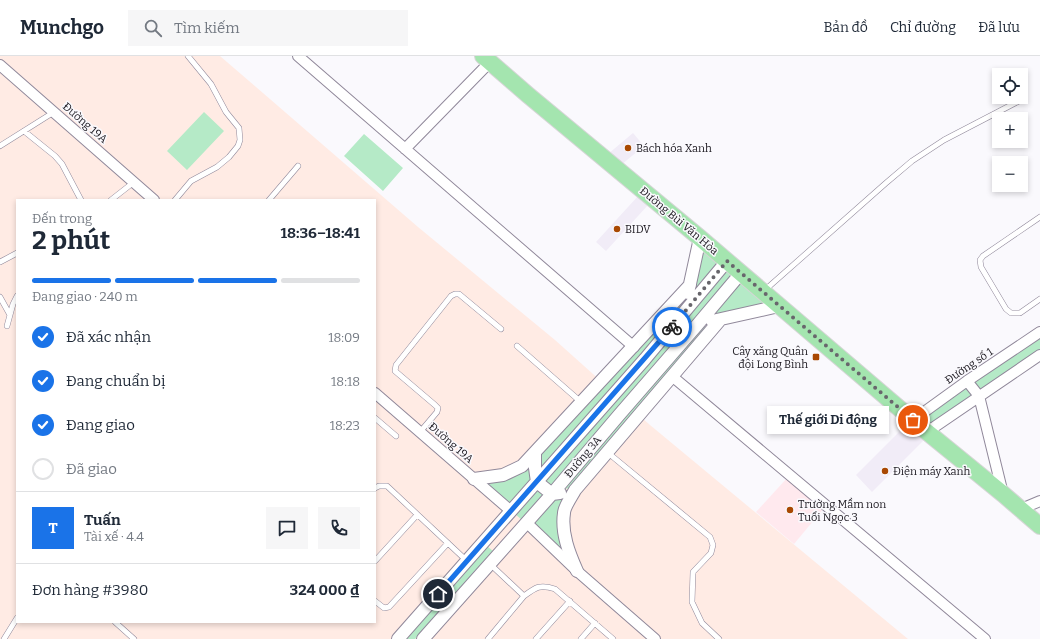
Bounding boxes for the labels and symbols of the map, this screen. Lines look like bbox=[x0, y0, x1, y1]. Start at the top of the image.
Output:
street label: Đường 19A bbox=[60, 100, 110, 146]
place label: Bách hóa Xanh bbox=[636, 142, 712, 155]
marker: Bách hóa Xanh bbox=[623, 143, 633, 153]
street label: Đường Bùi Văn Hòa bbox=[637, 184, 721, 258]
place label: BIDV bbox=[625, 223, 651, 236]
marker: BIDV bbox=[612, 224, 622, 234]
courier bbox=[652, 307, 692, 347]
street label: Đường số 1 bbox=[942, 344, 996, 387]
place label: Cây xăng Quân đội Long Bình bbox=[732, 345, 808, 371]
marker: Cây xăng Quân đội Long Bình bbox=[811, 352, 821, 362]
pin bbox=[896, 403, 930, 437]
callout: Thế giới Di động bbox=[767, 406, 889, 434]
street label: Đường 19A bbox=[426, 420, 476, 466]
street label: Đường 3A bbox=[562, 434, 604, 480]
place label: Điện máy Xanh bbox=[893, 465, 971, 478]
marker: Điện máy Xanh bbox=[880, 466, 890, 476]
place label: Trường Mầm non Tuổi Ngọc 3 bbox=[798, 497, 886, 524]
marker: Trường Mầm non Tuổi Ngọc 3 bbox=[785, 505, 795, 515]
pin bbox=[421, 577, 455, 611]

